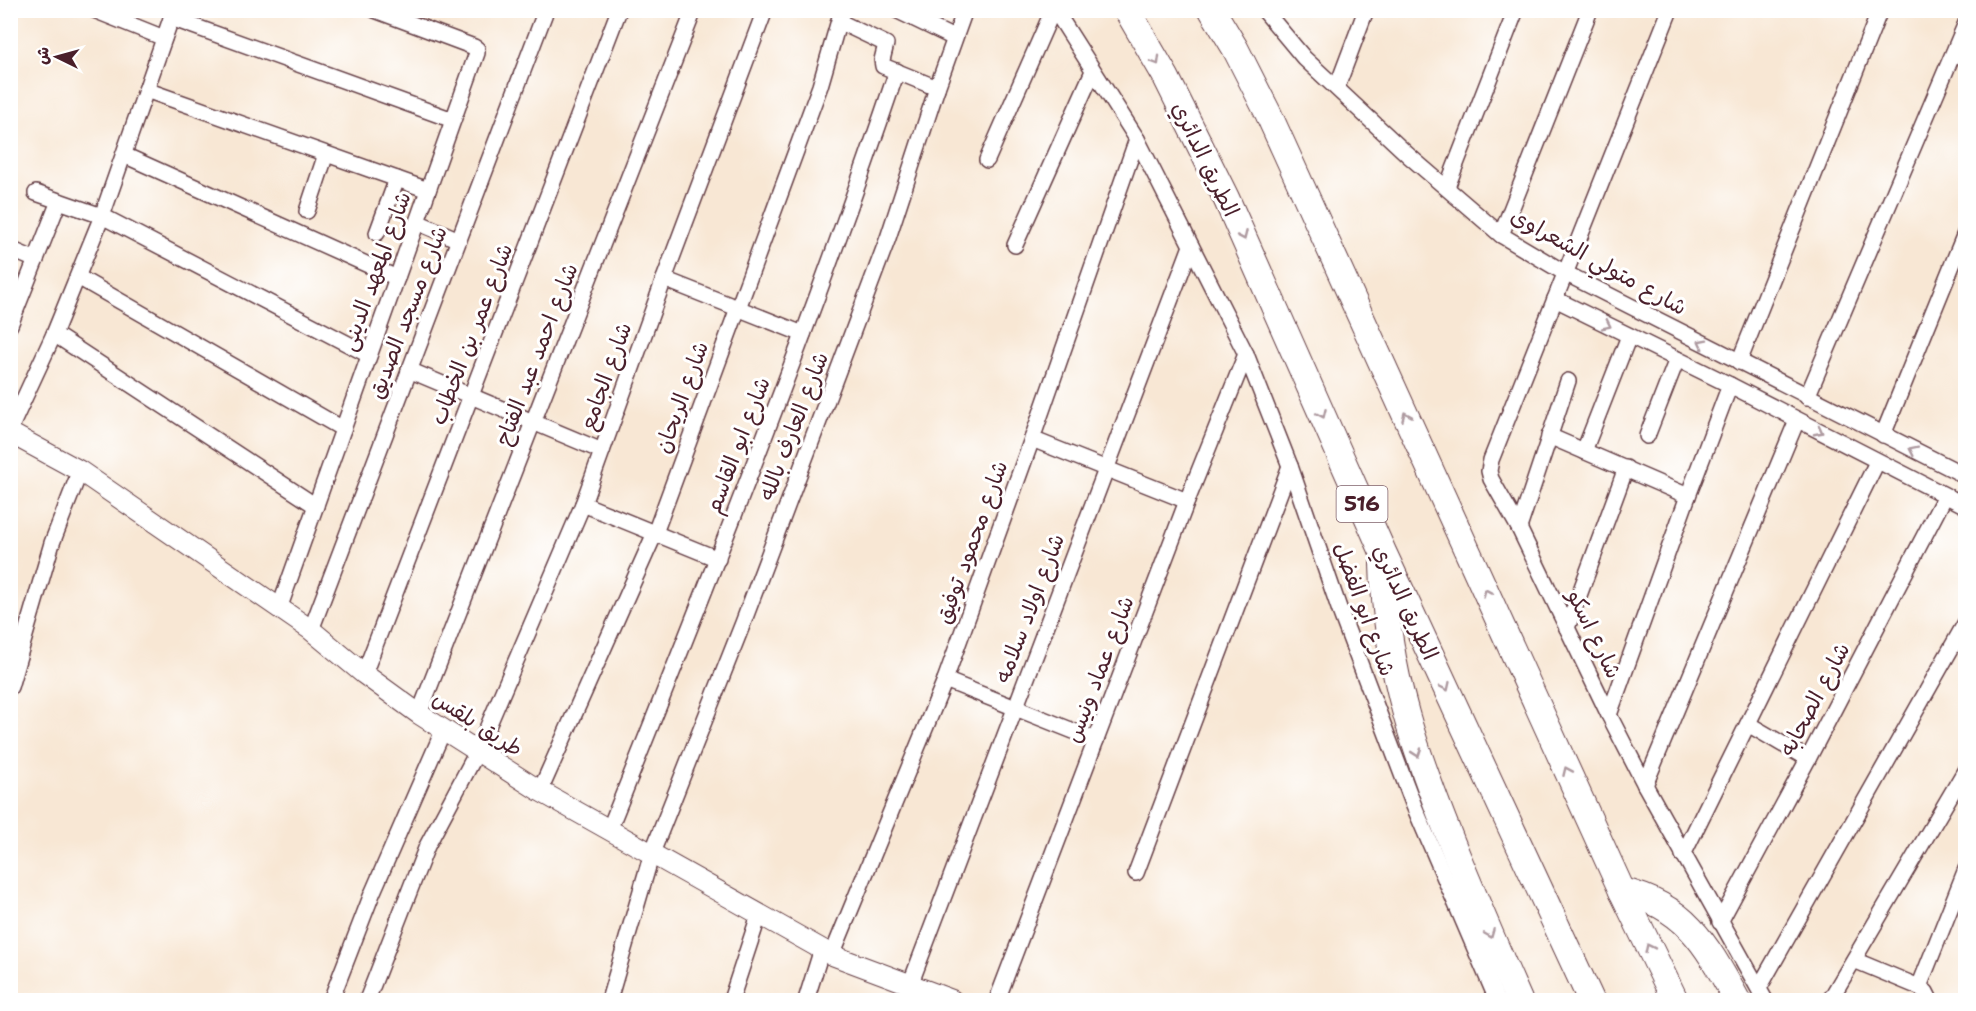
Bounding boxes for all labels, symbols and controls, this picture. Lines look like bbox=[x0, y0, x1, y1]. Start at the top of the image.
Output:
north arrow bbox=[27, 27, 87, 87]
text: ش bbox=[31, 46, 54, 65]
one-way arrow bbox=[1149, 55, 1161, 65]
street label: الطريق الدائري bbox=[1163, 97, 1246, 222]
street label: شارع المعهد الدينى bbox=[333, 188, 419, 355]
street label: شارع متولي الشعراوى bbox=[1503, 201, 1692, 326]
street label: شارع مسجد الصديق bbox=[361, 222, 455, 403]
one-way arrow bbox=[1236, 229, 1248, 240]
street label: شارع عمر بن الخطاب bbox=[424, 239, 520, 429]
street label: شارع احمد عبد الفتاح bbox=[488, 259, 586, 450]
street label: شارع الجامع bbox=[573, 318, 640, 435]
one-way arrow bbox=[1601, 318, 1612, 329]
street label: شارع الريحان bbox=[648, 337, 716, 457]
one-way arrow bbox=[1697, 339, 1708, 350]
street label: شارع العارف بالله bbox=[752, 348, 836, 505]
street label: شارع ابو القاسم bbox=[698, 373, 779, 518]
one-way arrow bbox=[1315, 407, 1327, 418]
one-way arrow bbox=[1401, 411, 1413, 422]
one-way arrow bbox=[1813, 424, 1823, 435]
one-way arrow bbox=[1909, 446, 1920, 457]
street label: شارع محمود توفيق bbox=[928, 457, 1015, 628]
road number: 516 bbox=[1336, 486, 1388, 522]
street label: شارع اولاد سلامه bbox=[988, 529, 1072, 687]
street label: شارع ابو الفضل bbox=[1326, 538, 1402, 680]
street label: الطريق الدائري bbox=[1364, 540, 1445, 666]
street label: شارع اسكو bbox=[1559, 583, 1629, 684]
one-way arrow bbox=[1482, 589, 1494, 600]
street label: شارع عماد ونيس bbox=[1058, 592, 1142, 747]
street label: شارع الصحابه bbox=[1772, 637, 1857, 761]
one-way arrow bbox=[1438, 681, 1450, 692]
street label: طريق بلقس bbox=[427, 683, 528, 763]
one-way arrow bbox=[1410, 748, 1422, 758]
one-way arrow bbox=[1563, 766, 1575, 777]
one-way arrow bbox=[1483, 928, 1495, 939]
one-way arrow bbox=[1645, 943, 1657, 954]

